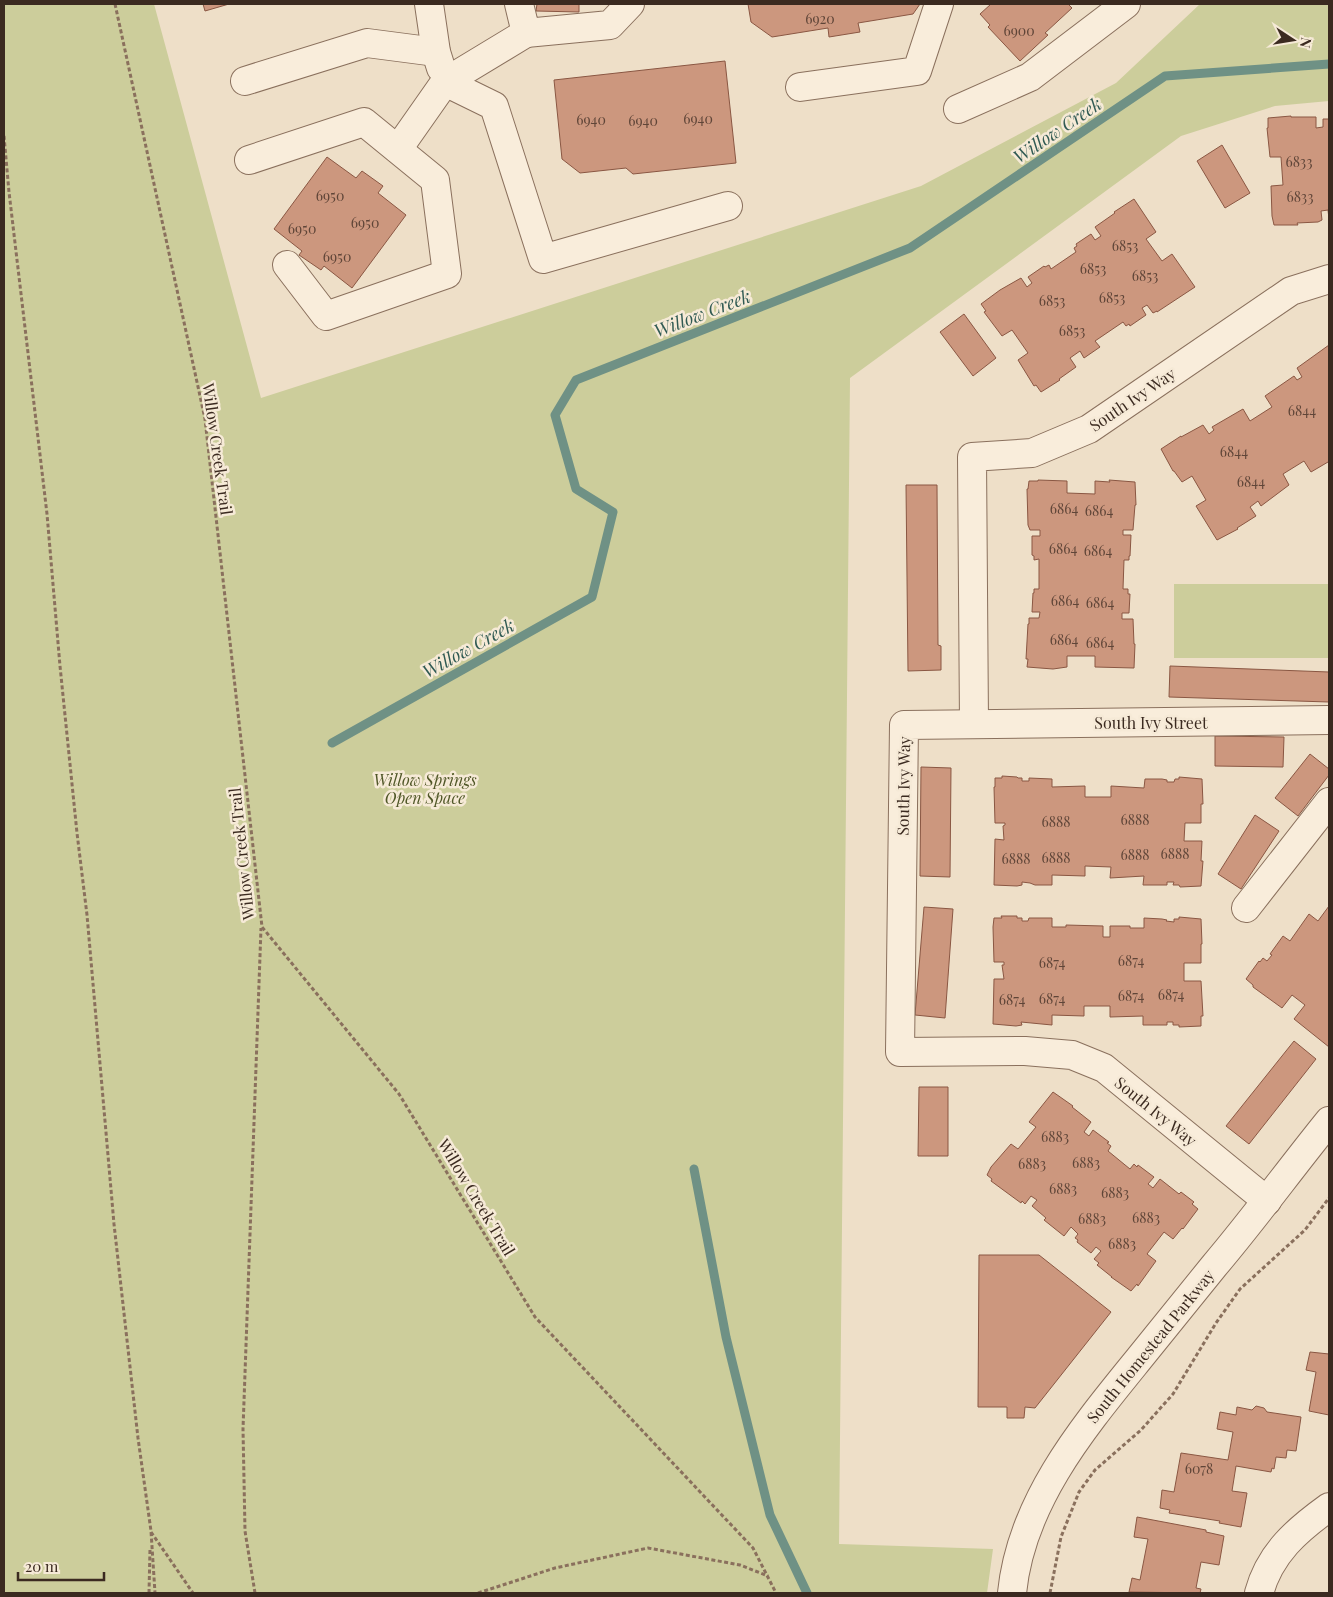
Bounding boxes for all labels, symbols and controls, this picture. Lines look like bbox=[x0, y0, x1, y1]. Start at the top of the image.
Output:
house number: 6920 bbox=[805, 9, 835, 28]
north arrow bbox=[1268, 15, 1318, 65]
house number: 6900 bbox=[1003, 21, 1035, 40]
text: N bbox=[1296, 36, 1317, 50]
water label: Willow Creek bbox=[1008, 92, 1106, 168]
house number: 6940 bbox=[683, 109, 713, 128]
house number: 6940 bbox=[576, 110, 606, 129]
house number: 6940 bbox=[628, 111, 658, 130]
house number: 6833 bbox=[1286, 152, 1313, 171]
house number: 6950 bbox=[316, 186, 344, 205]
house number: 6833 bbox=[1287, 187, 1314, 206]
house number: 6950 bbox=[351, 213, 379, 232]
house number: 6950 bbox=[288, 219, 316, 238]
house number: 6853 bbox=[1112, 236, 1138, 255]
house number: 6950 bbox=[323, 247, 351, 266]
house number: 6853 bbox=[1080, 259, 1106, 278]
house number: 6853 bbox=[1132, 266, 1158, 285]
water label: Willow Creek bbox=[650, 284, 754, 342]
house number: 6853 bbox=[1099, 288, 1125, 307]
house number: 6853 bbox=[1039, 291, 1065, 310]
house number: 6853 bbox=[1059, 321, 1085, 340]
street label: South Ivy Way bbox=[1085, 362, 1179, 436]
street label: Willow Creek Trail bbox=[198, 381, 238, 517]
house number: 6844 bbox=[1288, 401, 1316, 420]
house number: 6844 bbox=[1220, 442, 1248, 461]
house number: 6844 bbox=[1237, 472, 1265, 491]
house number: 6864 bbox=[1050, 499, 1078, 518]
house number: 6864 bbox=[1085, 501, 1113, 520]
house number: 6864 bbox=[1049, 539, 1077, 558]
house number: 6864 bbox=[1084, 541, 1112, 560]
house number: 6864 bbox=[1051, 591, 1079, 610]
house number: 6864 bbox=[1086, 593, 1114, 612]
water label: Willow Creek bbox=[418, 613, 518, 683]
house number: 6864 bbox=[1050, 630, 1078, 649]
house number: 6864 bbox=[1086, 633, 1114, 652]
street label: South Ivy Street bbox=[1094, 712, 1208, 733]
street label: South Ivy Way bbox=[892, 736, 914, 836]
park label: Willow Springs Open Space bbox=[374, 769, 476, 808]
street label: Willow Creek Trail bbox=[224, 786, 258, 922]
house number: 6888 bbox=[1120, 810, 1150, 829]
house number: 6888 bbox=[1041, 812, 1071, 831]
house number: 6888 bbox=[1160, 844, 1190, 863]
house number: 6888 bbox=[1120, 845, 1150, 864]
house number: 6888 bbox=[1041, 848, 1071, 867]
house number: 6888 bbox=[1001, 849, 1031, 868]
house number: 6874 bbox=[1118, 951, 1144, 970]
house number: 6874 bbox=[1039, 953, 1065, 972]
house number: 6874 bbox=[1158, 985, 1184, 1004]
house number: 6874 bbox=[1118, 986, 1144, 1005]
house number: 6874 bbox=[1039, 989, 1065, 1008]
house number: 6874 bbox=[999, 990, 1025, 1009]
street label: South Ivy Way bbox=[1111, 1072, 1201, 1150]
house number: 6883 bbox=[1041, 1127, 1069, 1146]
street label: Willow Creek Trail bbox=[433, 1134, 520, 1260]
house number: 6883 bbox=[1072, 1153, 1100, 1172]
house number: 6883 bbox=[1018, 1154, 1046, 1173]
house number: 6883 bbox=[1049, 1179, 1077, 1198]
house number: 6883 bbox=[1101, 1183, 1129, 1202]
house number: 6883 bbox=[1132, 1208, 1160, 1227]
house number: 6883 bbox=[1078, 1209, 1106, 1228]
house number: 6883 bbox=[1108, 1234, 1136, 1253]
street label: South Homestead Parkway bbox=[1081, 1265, 1219, 1427]
house number: 6078 bbox=[1185, 1459, 1213, 1478]
scale bar bbox=[18, 1550, 104, 1582]
text: 20 m bbox=[25, 1556, 59, 1576]

